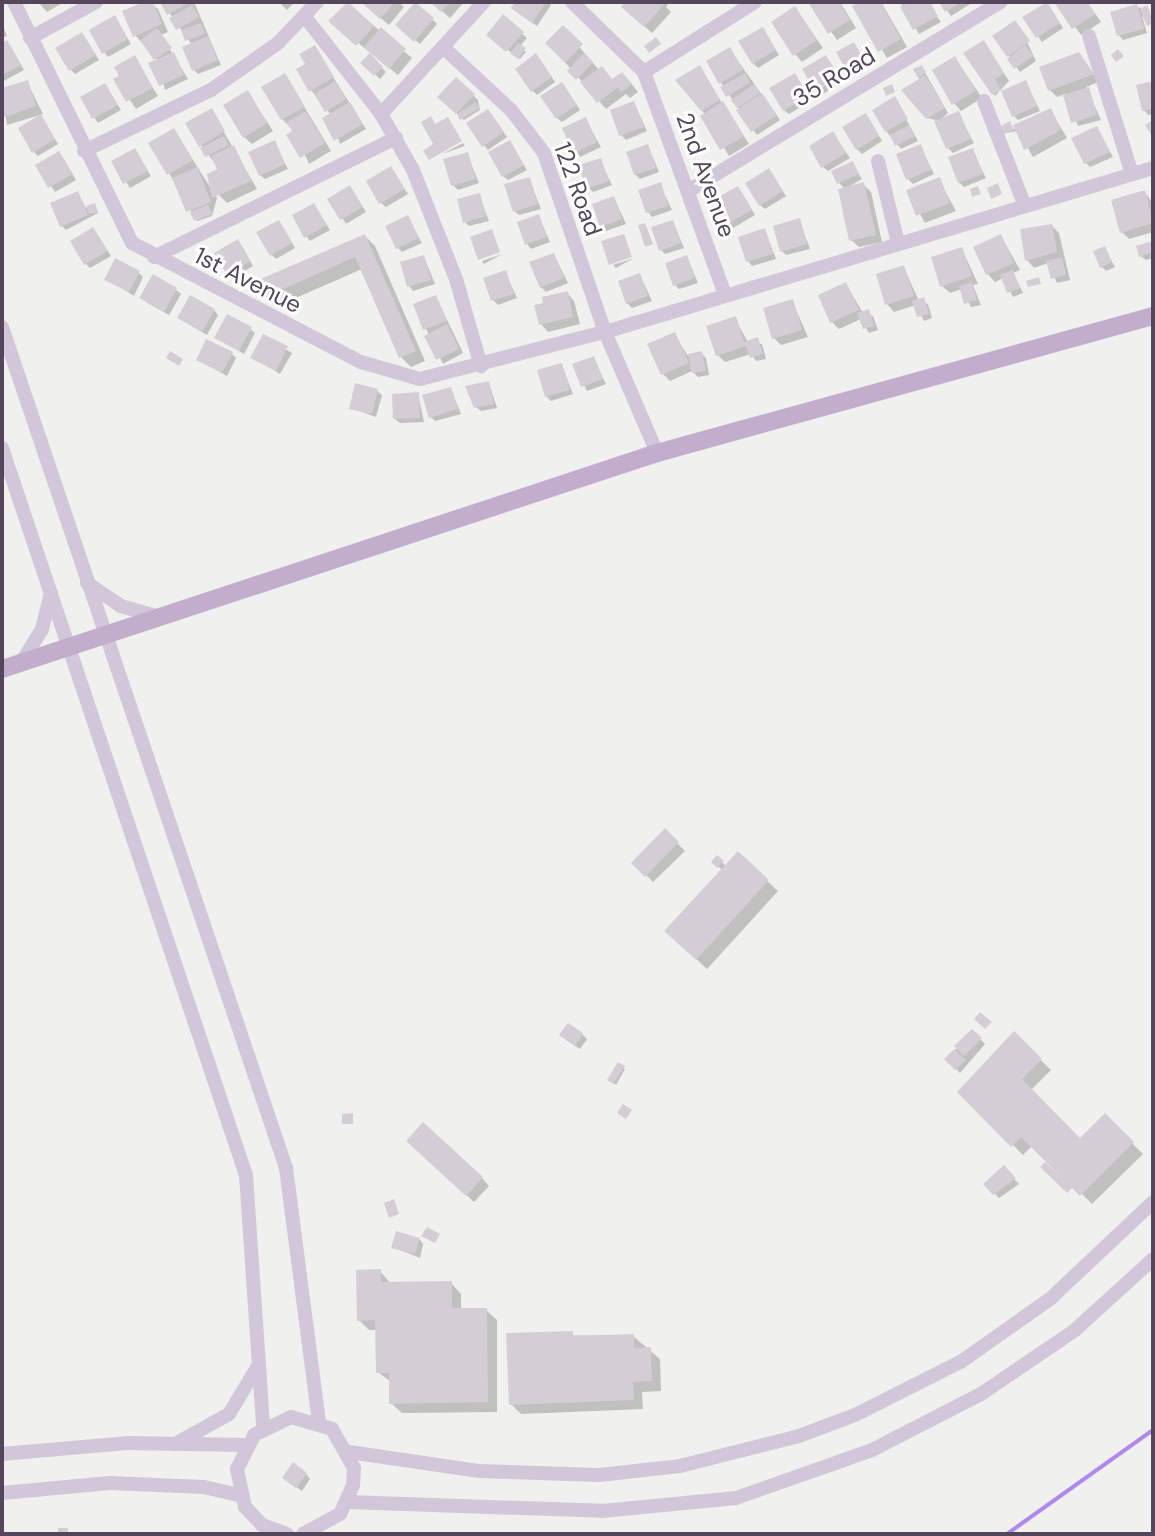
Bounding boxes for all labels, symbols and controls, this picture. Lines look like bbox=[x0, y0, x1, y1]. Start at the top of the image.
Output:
street label: 35 Road bbox=[788, 41, 880, 113]
street label: 2nd Avenue bbox=[670, 109, 742, 241]
street label: 122 Road bbox=[548, 138, 608, 240]
street label: 1st Avenue bbox=[190, 241, 306, 319]

